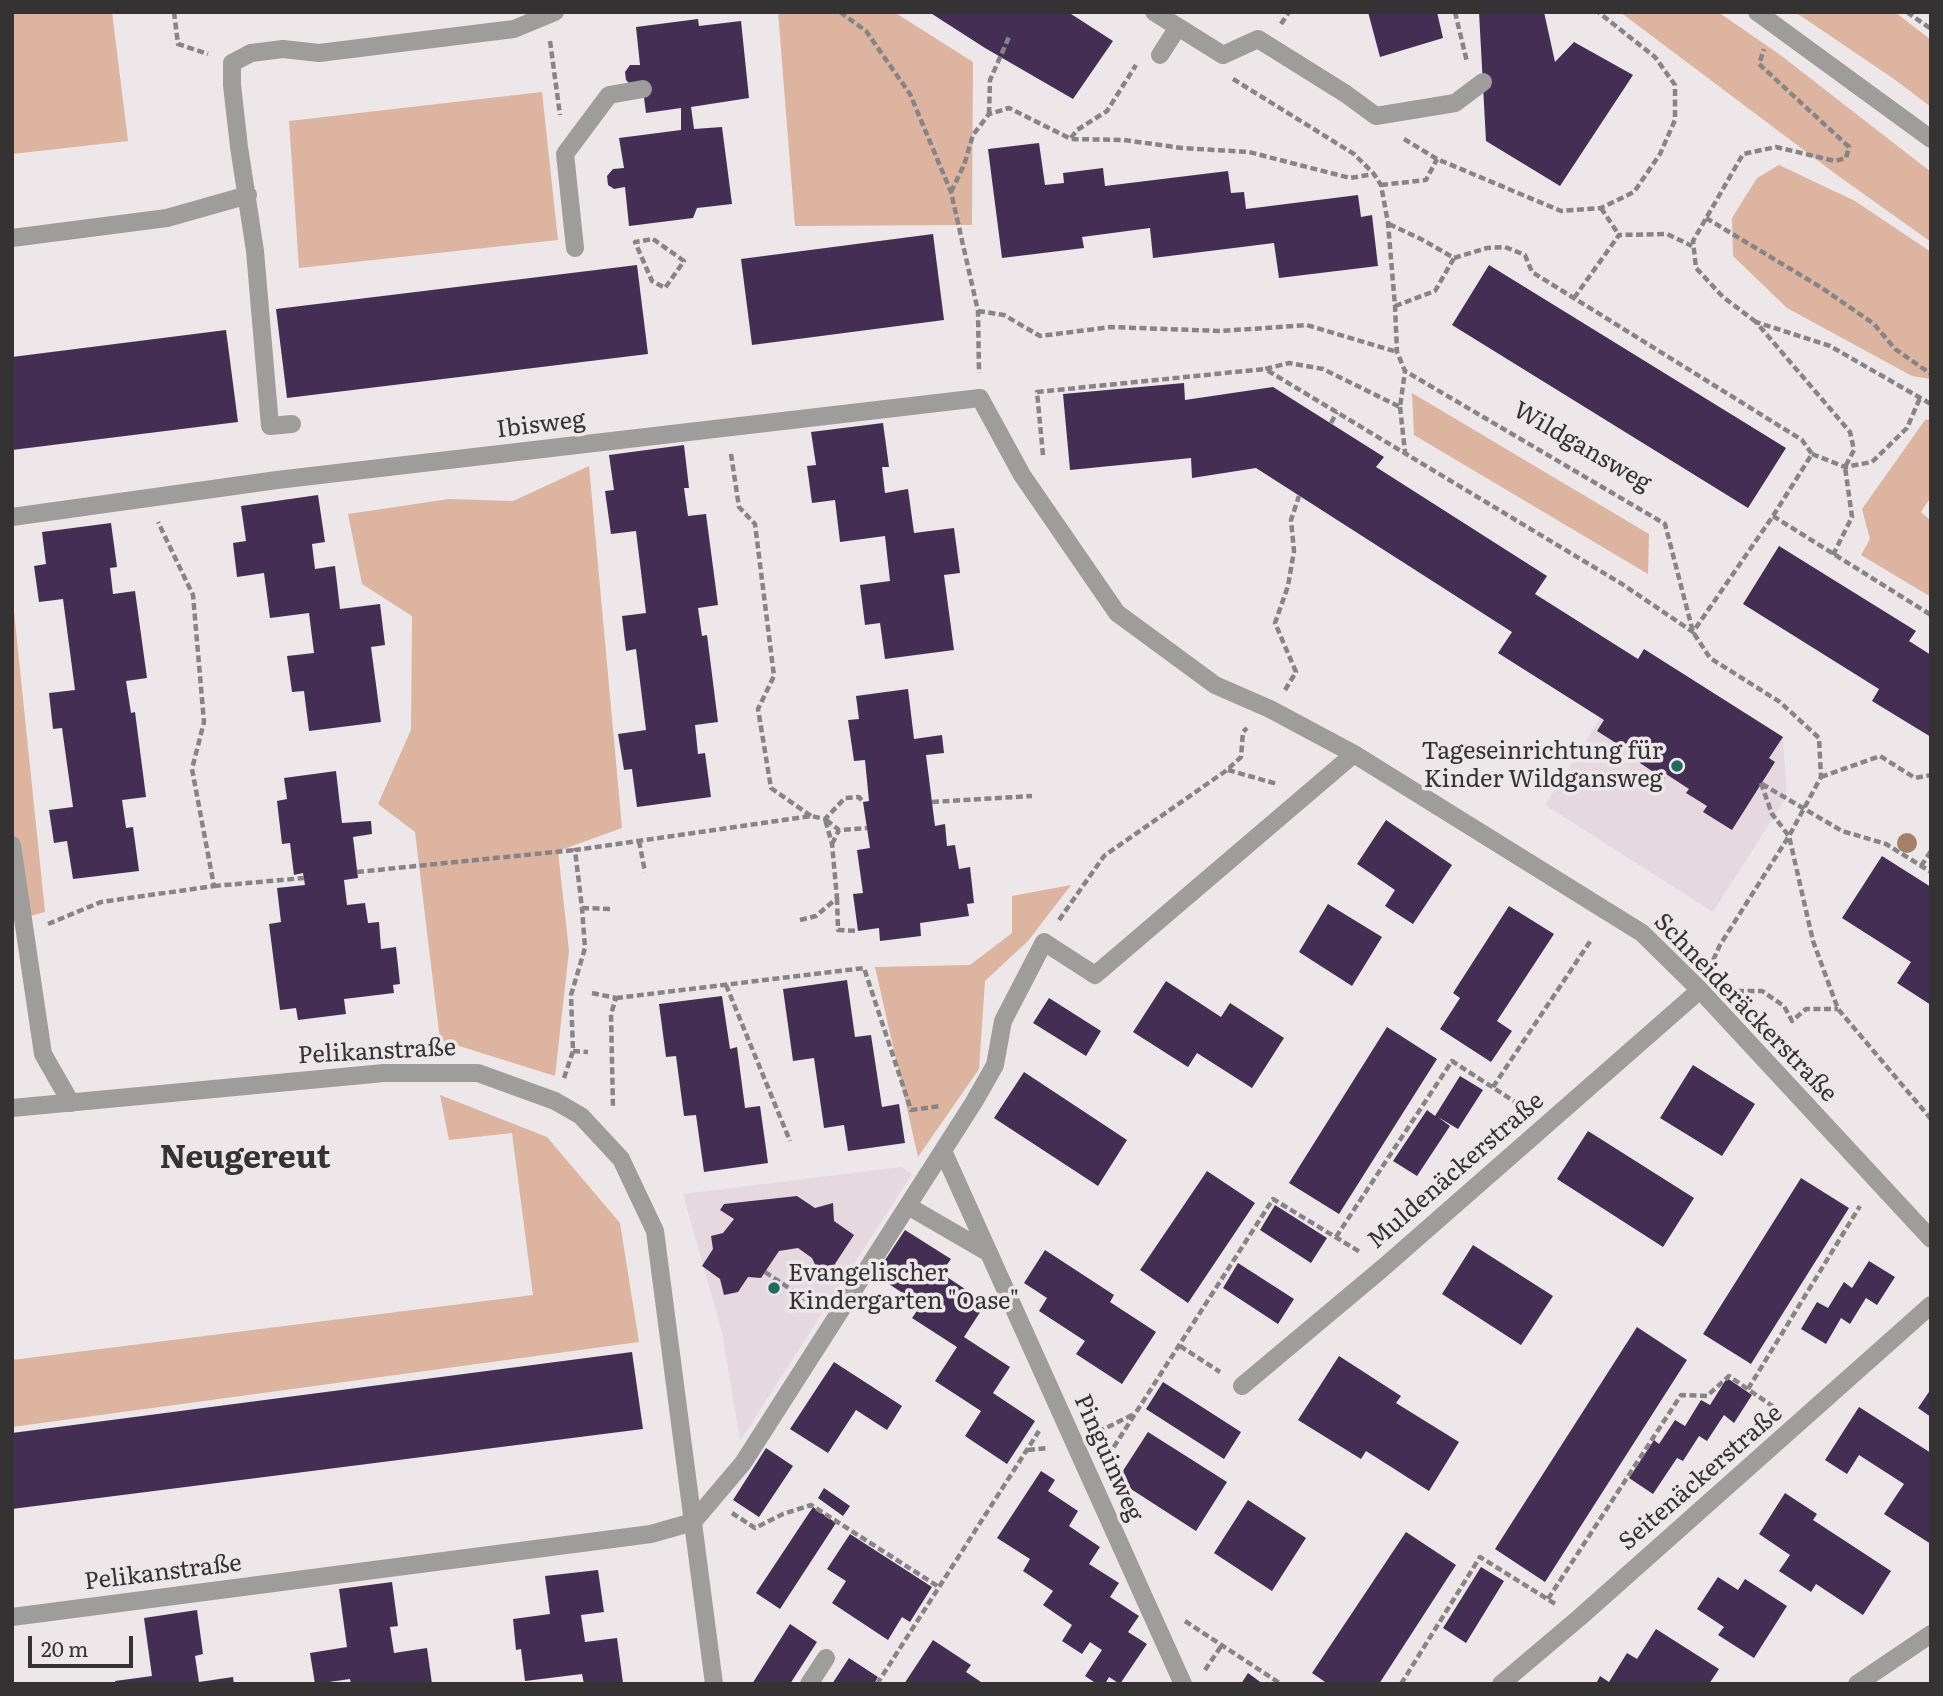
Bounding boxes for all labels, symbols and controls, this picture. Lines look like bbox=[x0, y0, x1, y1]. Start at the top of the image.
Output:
street label: Wildgansweg bbox=[1508, 396, 1656, 498]
street label: Ibisweg bbox=[495, 405, 587, 445]
place label: Tageseinrichtung für Kinder Wildgansweg bbox=[1421, 738, 1663, 794]
marker: Tageseinrichtung für Kinder Wildgansweg bbox=[1669, 758, 1685, 774]
street label: Schneideräckerstraße bbox=[1647, 908, 1843, 1108]
street label: Pelikanstraße bbox=[297, 1033, 457, 1071]
street label: Muldenäckerstraße bbox=[1362, 1087, 1550, 1255]
district label: Neugereut bbox=[160, 1140, 330, 1178]
place label: Evangelischer Kindergarten "Oase" bbox=[788, 1260, 1019, 1316]
marker: Evangelischer Kindergarten "Oase" bbox=[766, 1280, 782, 1296]
street label: Pinguinweg bbox=[1067, 1390, 1149, 1526]
street label: Seitenäckerstraße bbox=[1613, 1399, 1789, 1557]
street label: Pelikanstraße bbox=[83, 1549, 243, 1597]
scale bar bbox=[32, 1622, 136, 1666]
text: 20 m bbox=[41, 1632, 88, 1663]

